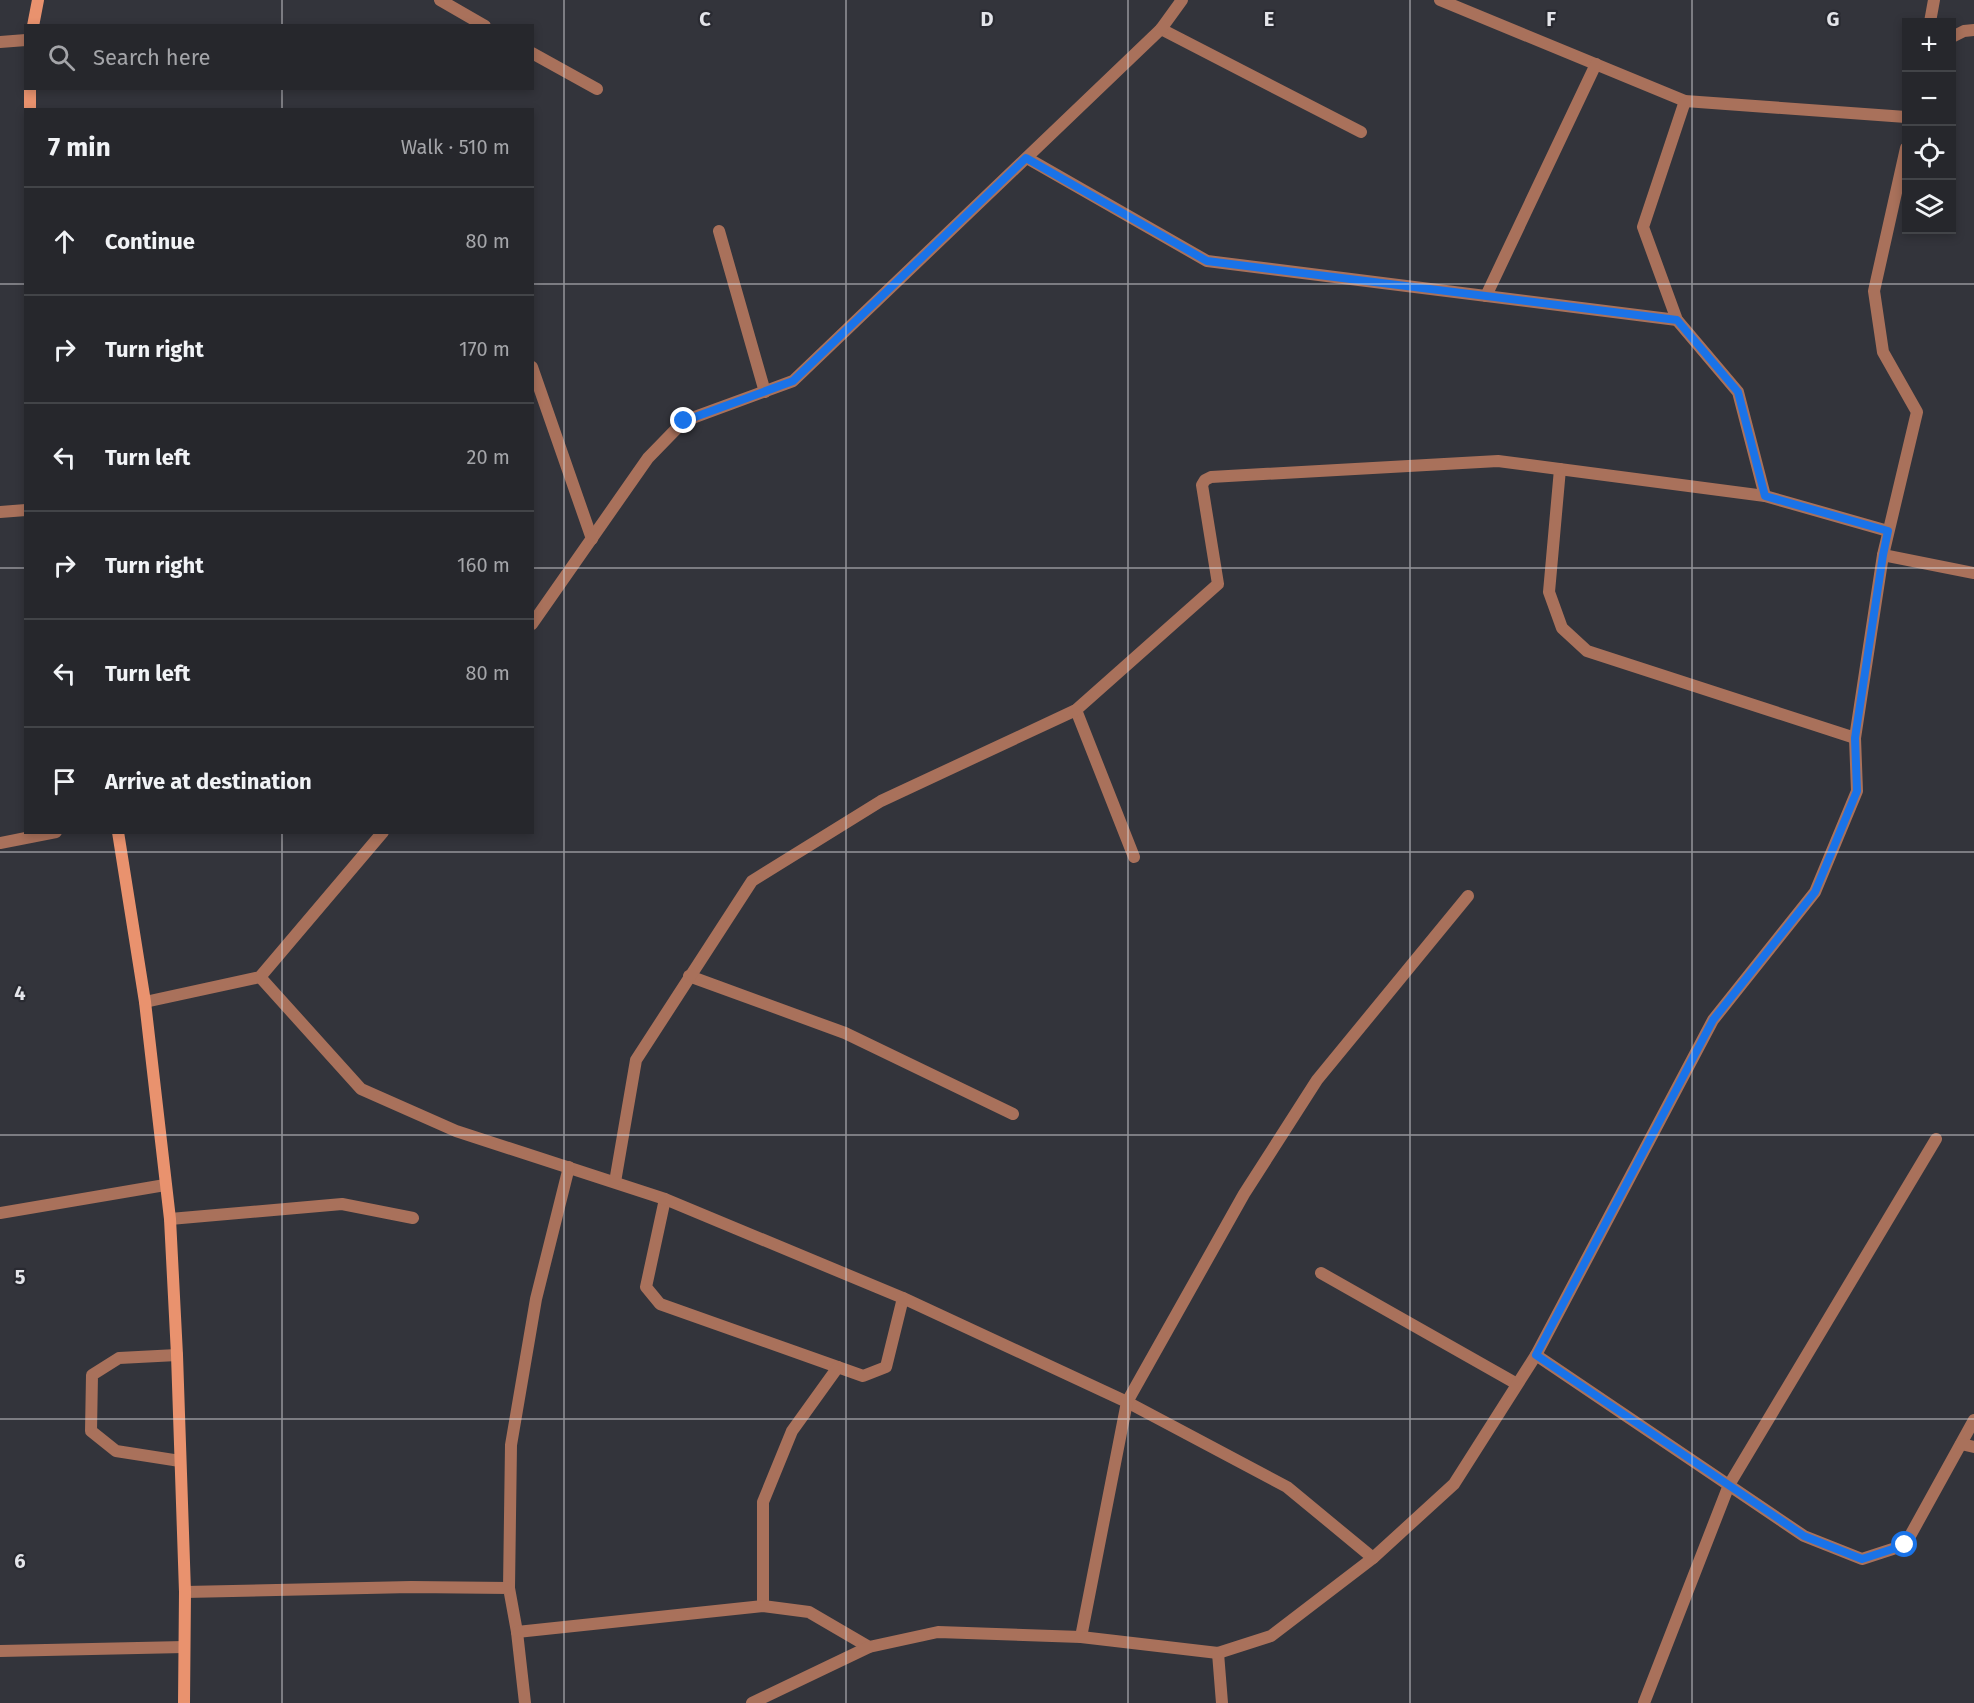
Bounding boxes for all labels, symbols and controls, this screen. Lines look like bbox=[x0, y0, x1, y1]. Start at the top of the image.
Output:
text: C bbox=[699, 7, 711, 31]
text: D bbox=[980, 7, 994, 31]
text: E bbox=[1264, 7, 1274, 31]
text: F bbox=[1546, 7, 1556, 31]
text: G bbox=[1827, 7, 1839, 31]
map controls bbox=[1902, 18, 1956, 234]
button: + bbox=[1902, 18, 1956, 72]
search box bbox=[24, 24, 534, 90]
icon: search bbox=[45, 41, 78, 74]
text: Search here bbox=[93, 44, 211, 71]
button: − bbox=[1902, 72, 1956, 126]
button: locate bbox=[1902, 126, 1956, 180]
text: 7 min bbox=[48, 132, 111, 163]
text: Walk · 510 m bbox=[401, 135, 510, 159]
button: layers bbox=[1902, 180, 1956, 234]
icon: ahead bbox=[48, 225, 81, 258]
text: Continue bbox=[105, 228, 195, 255]
text: 80 m bbox=[465, 229, 510, 253]
icon: right bbox=[48, 333, 81, 366]
text: Turn right bbox=[105, 336, 204, 363]
text: 170 m bbox=[459, 337, 510, 361]
route end bbox=[670, 407, 696, 433]
icon: left bbox=[48, 441, 81, 474]
text: Turn left bbox=[105, 444, 190, 471]
text: 20 m bbox=[467, 445, 510, 469]
icon: right bbox=[48, 549, 81, 582]
text: Turn right bbox=[105, 552, 204, 579]
text: 160 m bbox=[457, 553, 510, 577]
icon: left bbox=[48, 657, 81, 690]
text: Turn left bbox=[105, 660, 190, 687]
text: 80 m bbox=[465, 661, 510, 685]
icon: arrive bbox=[48, 765, 81, 798]
text: Arrive at destination bbox=[105, 768, 312, 795]
text: 4 bbox=[14, 981, 26, 1005]
text: 5 bbox=[15, 1265, 26, 1289]
route start bbox=[1891, 1531, 1917, 1557]
text: 6 bbox=[14, 1549, 26, 1573]

